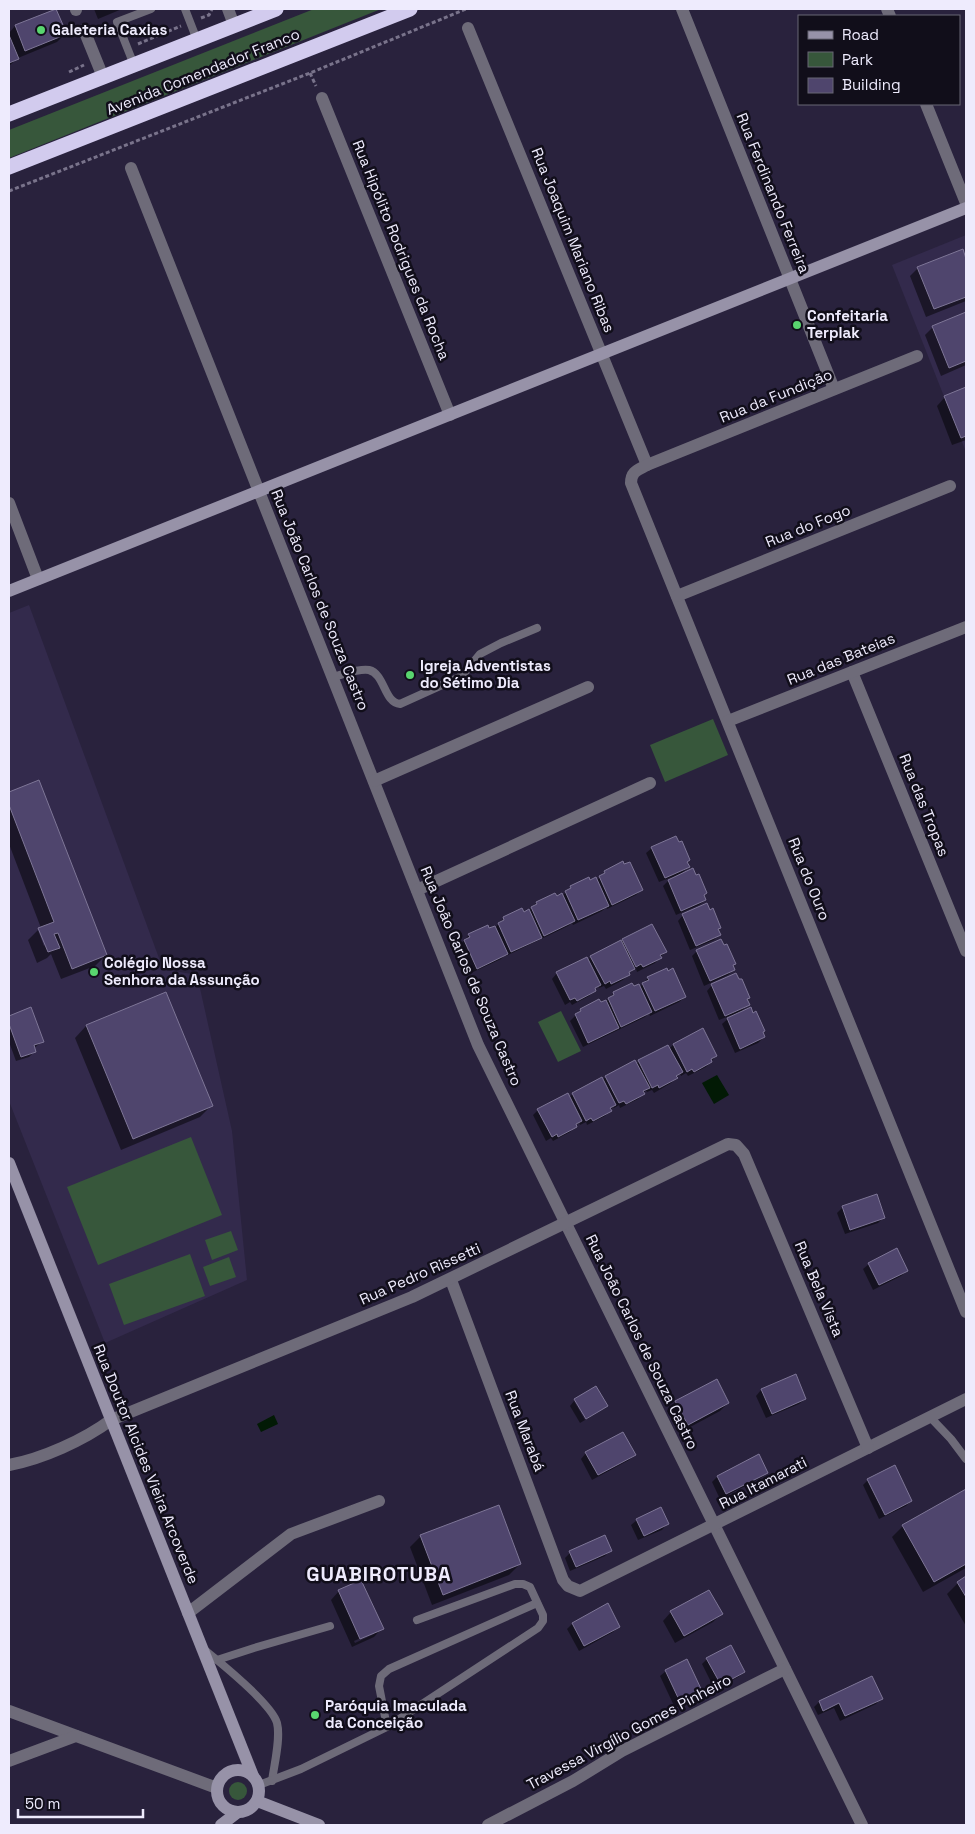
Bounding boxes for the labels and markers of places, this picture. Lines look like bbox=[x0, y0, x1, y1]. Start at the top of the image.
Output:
place label: Galeteria Caxias bbox=[51, 20, 167, 39]
marker: Galeteria Caxias bbox=[35, 24, 47, 36]
place label: Confeitaria Terplak bbox=[807, 306, 888, 342]
marker: Confeitaria Terplak bbox=[791, 319, 803, 331]
place label: Igreja Adventistas do Sétimo Dia bbox=[420, 656, 551, 692]
marker: Igreja Adventistas do Sétimo Dia bbox=[404, 669, 416, 681]
place label: Colégio Nossa Senhora da Assunção bbox=[104, 953, 260, 989]
marker: Colégio Nossa Senhora da Assunção bbox=[88, 966, 100, 978]
place label: Paróquia Imaculada da Conceição bbox=[325, 1696, 467, 1732]
marker: Paróquia Imaculada da Conceição bbox=[309, 1709, 321, 1721]

